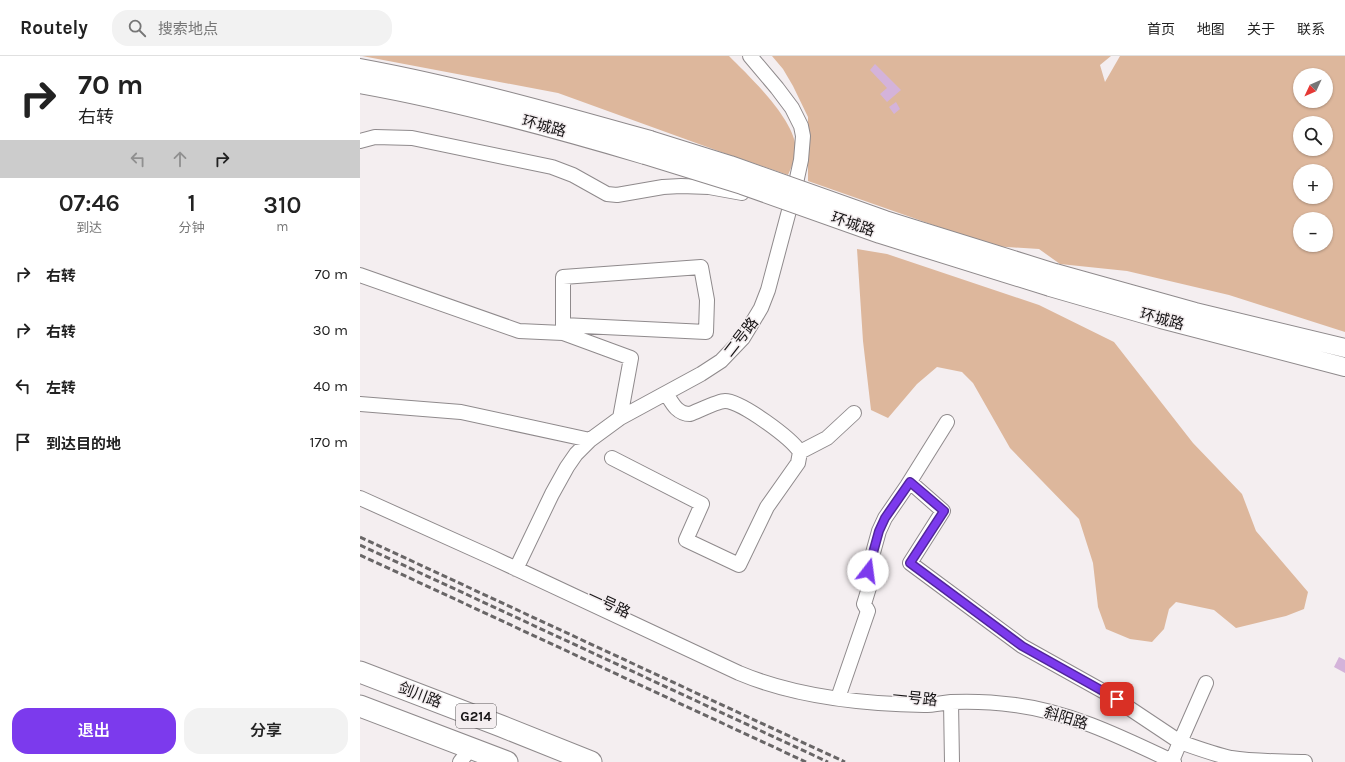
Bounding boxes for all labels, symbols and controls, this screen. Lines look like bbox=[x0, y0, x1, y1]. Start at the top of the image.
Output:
search box bbox=[112, 10, 392, 46]
text: Routely bbox=[20, 17, 88, 39]
icon: search bbox=[126, 17, 148, 39]
text: 搜索地点 bbox=[158, 20, 218, 38]
text: 首页 bbox=[1147, 21, 1175, 38]
text: 地图 bbox=[1197, 21, 1225, 38]
text: 关于 bbox=[1247, 21, 1275, 38]
text: 联系 bbox=[1297, 21, 1325, 38]
text: 70 m bbox=[78, 68, 143, 101]
north arrow bbox=[1293, 68, 1333, 108]
map controls bbox=[1293, 68, 1333, 252]
icon: right bbox=[12, 72, 64, 124]
text: 右转 bbox=[78, 106, 114, 128]
street label: 环城路 bbox=[520, 111, 568, 141]
button: search bbox=[1293, 116, 1333, 156]
icon: left bbox=[127, 148, 149, 170]
icon: ahead bbox=[169, 148, 191, 170]
icon: right bbox=[211, 148, 233, 170]
button: + bbox=[1293, 164, 1333, 204]
text: 07:46 bbox=[59, 189, 120, 217]
text: 1 bbox=[187, 189, 196, 217]
text: 310 bbox=[263, 191, 301, 219]
street label: 环城路 bbox=[829, 208, 877, 240]
button: − bbox=[1293, 212, 1333, 252]
text: m bbox=[276, 219, 288, 234]
text: 到达 bbox=[76, 220, 102, 235]
text: 分钟 bbox=[179, 220, 205, 235]
icon: right bbox=[12, 263, 34, 285]
text: 70 m bbox=[314, 265, 348, 283]
text: 右转 bbox=[46, 267, 76, 285]
street label: 环城路 bbox=[1138, 304, 1186, 334]
street label: 二号路 bbox=[720, 314, 762, 360]
icon: right bbox=[12, 319, 34, 341]
text: 30 m bbox=[313, 321, 348, 339]
text: 右转 bbox=[46, 323, 76, 341]
icon: left bbox=[12, 375, 34, 397]
text: 40 m bbox=[313, 377, 348, 395]
text: 左转 bbox=[46, 379, 76, 397]
icon: arrive bbox=[12, 431, 34, 453]
text: 170 m bbox=[310, 433, 348, 451]
text: 到达目的地 bbox=[46, 435, 121, 453]
position arrow bbox=[847, 550, 889, 592]
street label: 一号路 bbox=[585, 586, 633, 622]
street label: 剑川路 bbox=[396, 679, 444, 711]
pin bbox=[1100, 682, 1134, 716]
street label: 一号路 bbox=[892, 687, 938, 709]
icon: arrive bbox=[1106, 688, 1128, 710]
street label: 斜阳路 bbox=[1042, 703, 1090, 733]
road number: G214 bbox=[456, 704, 496, 728]
button: 退出 bbox=[12, 708, 176, 754]
button: 分享 bbox=[184, 708, 348, 754]

